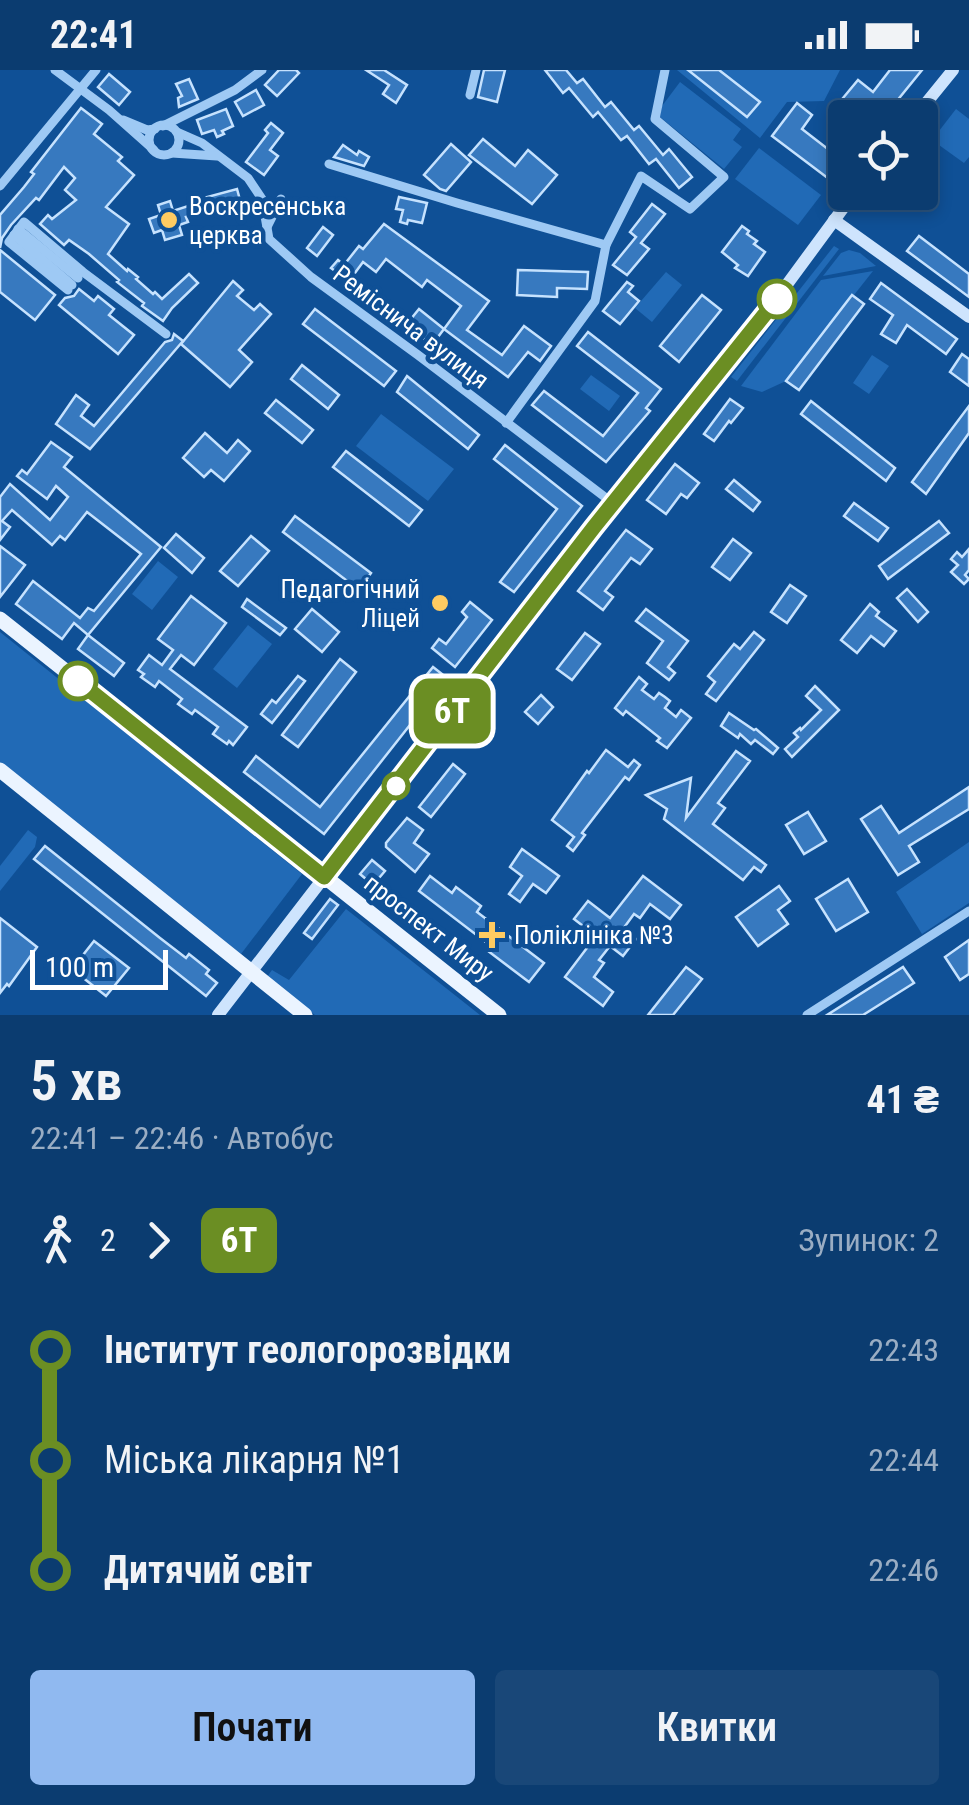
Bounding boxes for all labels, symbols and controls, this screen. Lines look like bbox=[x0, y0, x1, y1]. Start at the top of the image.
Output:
text: 22:41 bbox=[50, 13, 137, 57]
map controls bbox=[828, 100, 938, 210]
button: locate bbox=[828, 100, 938, 210]
place label: Воскресенська церква bbox=[189, 192, 346, 250]
marker: Воскресенська церква bbox=[158, 209, 180, 231]
street label: Реміснича вулиця bbox=[328, 259, 494, 395]
unlabelled marker bbox=[758, 280, 796, 318]
place label: Педагогічний Ліцей bbox=[281, 575, 420, 633]
marker: Педагогічний Ліцей bbox=[429, 592, 451, 614]
unlabelled marker bbox=[59, 662, 97, 700]
line badge: 6Т bbox=[407, 678, 497, 744]
text: 6Т bbox=[434, 691, 470, 732]
unlabelled marker bbox=[383, 773, 409, 799]
street label: проспект Миру bbox=[359, 868, 499, 988]
place label: Поліклініка №3 bbox=[514, 921, 674, 950]
marker: Поліклініка №3 bbox=[479, 922, 505, 948]
scale bar bbox=[30, 945, 168, 990]
text: 100 m bbox=[45, 951, 114, 984]
text: 5 хв bbox=[30, 1049, 123, 1113]
text: 41 ₴ bbox=[866, 1078, 939, 1122]
text: 22:41 – 22:46 · Автобус bbox=[30, 1119, 334, 1157]
icon: walk bbox=[30, 1213, 85, 1268]
icon: forward bbox=[131, 1213, 186, 1268]
text: 6Т bbox=[221, 1220, 257, 1261]
text: 2 bbox=[100, 1221, 116, 1259]
text: Зупинок: 2 bbox=[798, 1221, 939, 1259]
text: Інститут геологорозвідки bbox=[104, 1328, 511, 1372]
text: 22:43 bbox=[868, 1331, 939, 1369]
text: Міська лікарня №1 bbox=[104, 1438, 404, 1482]
text: 22:44 bbox=[868, 1441, 939, 1479]
text: Дитячий світ bbox=[104, 1548, 313, 1592]
text: 22:46 bbox=[868, 1551, 939, 1589]
button: Почати bbox=[30, 1670, 475, 1785]
button: Квитки bbox=[495, 1670, 939, 1785]

